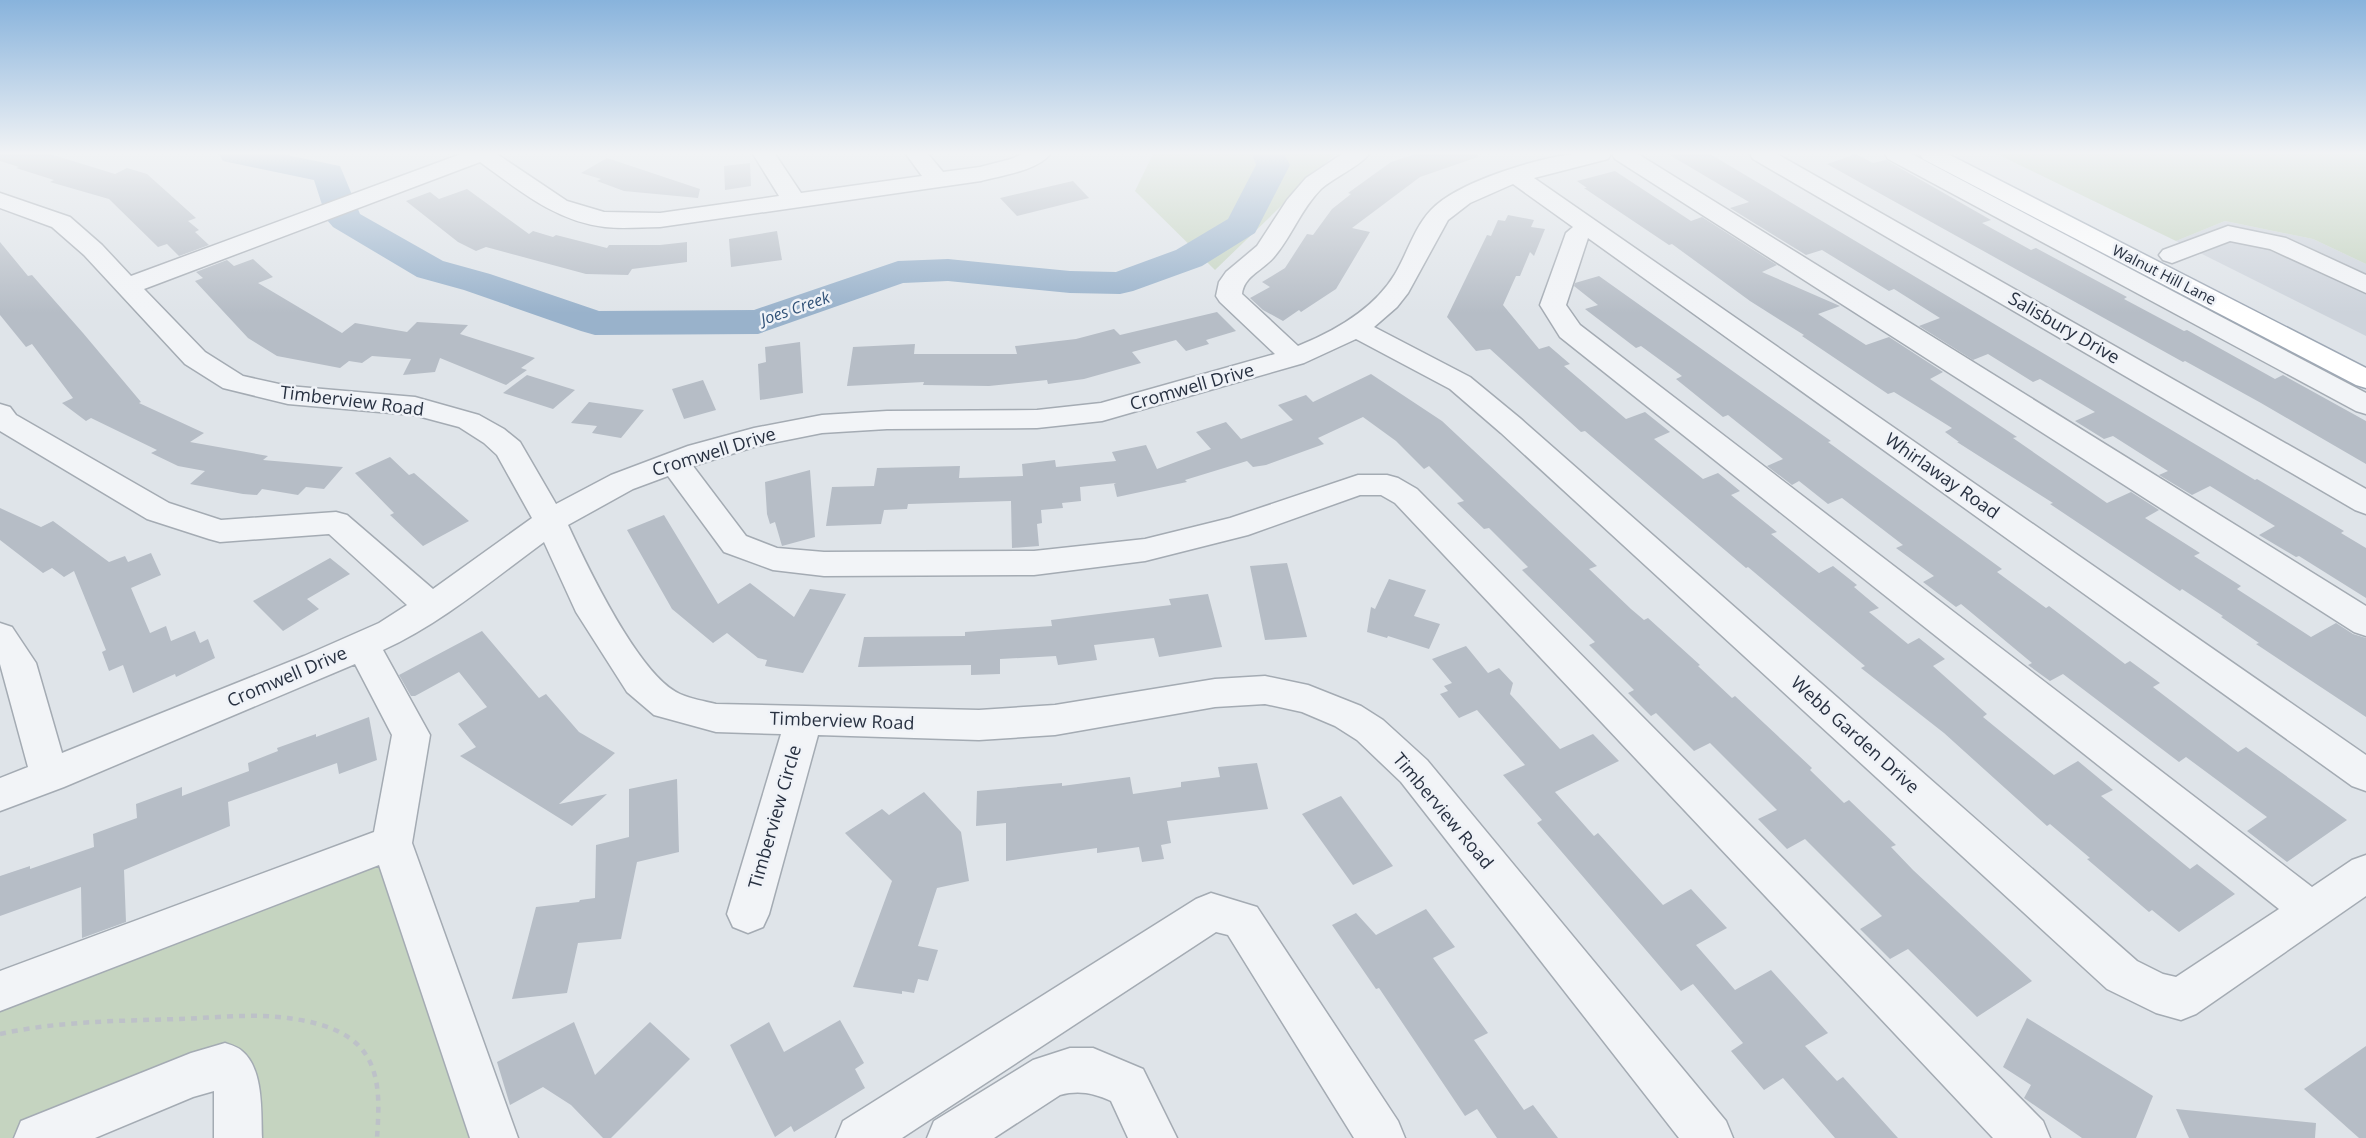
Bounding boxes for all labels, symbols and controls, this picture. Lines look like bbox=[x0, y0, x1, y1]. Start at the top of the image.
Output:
street label: Walnut Hill Lane bbox=[2109, 239, 2220, 309]
water label: Joes Creek bbox=[755, 286, 834, 331]
street label: Salisbury Drive bbox=[2005, 286, 2124, 369]
street label: Cromwell Drive bbox=[1127, 357, 1257, 415]
street label: Timberview Road bbox=[279, 379, 425, 421]
street label: Cromwell Drive bbox=[649, 421, 778, 481]
street label: Whirlaway Road bbox=[1881, 427, 2005, 524]
street label: Cromwell Drive bbox=[223, 640, 350, 712]
street label: Webb Garden Drive bbox=[1786, 670, 1925, 798]
street label: Timberview Road bbox=[769, 705, 915, 735]
street label: Timberview Circle bbox=[742, 742, 806, 891]
street label: Timberview Road bbox=[1388, 747, 1500, 874]

